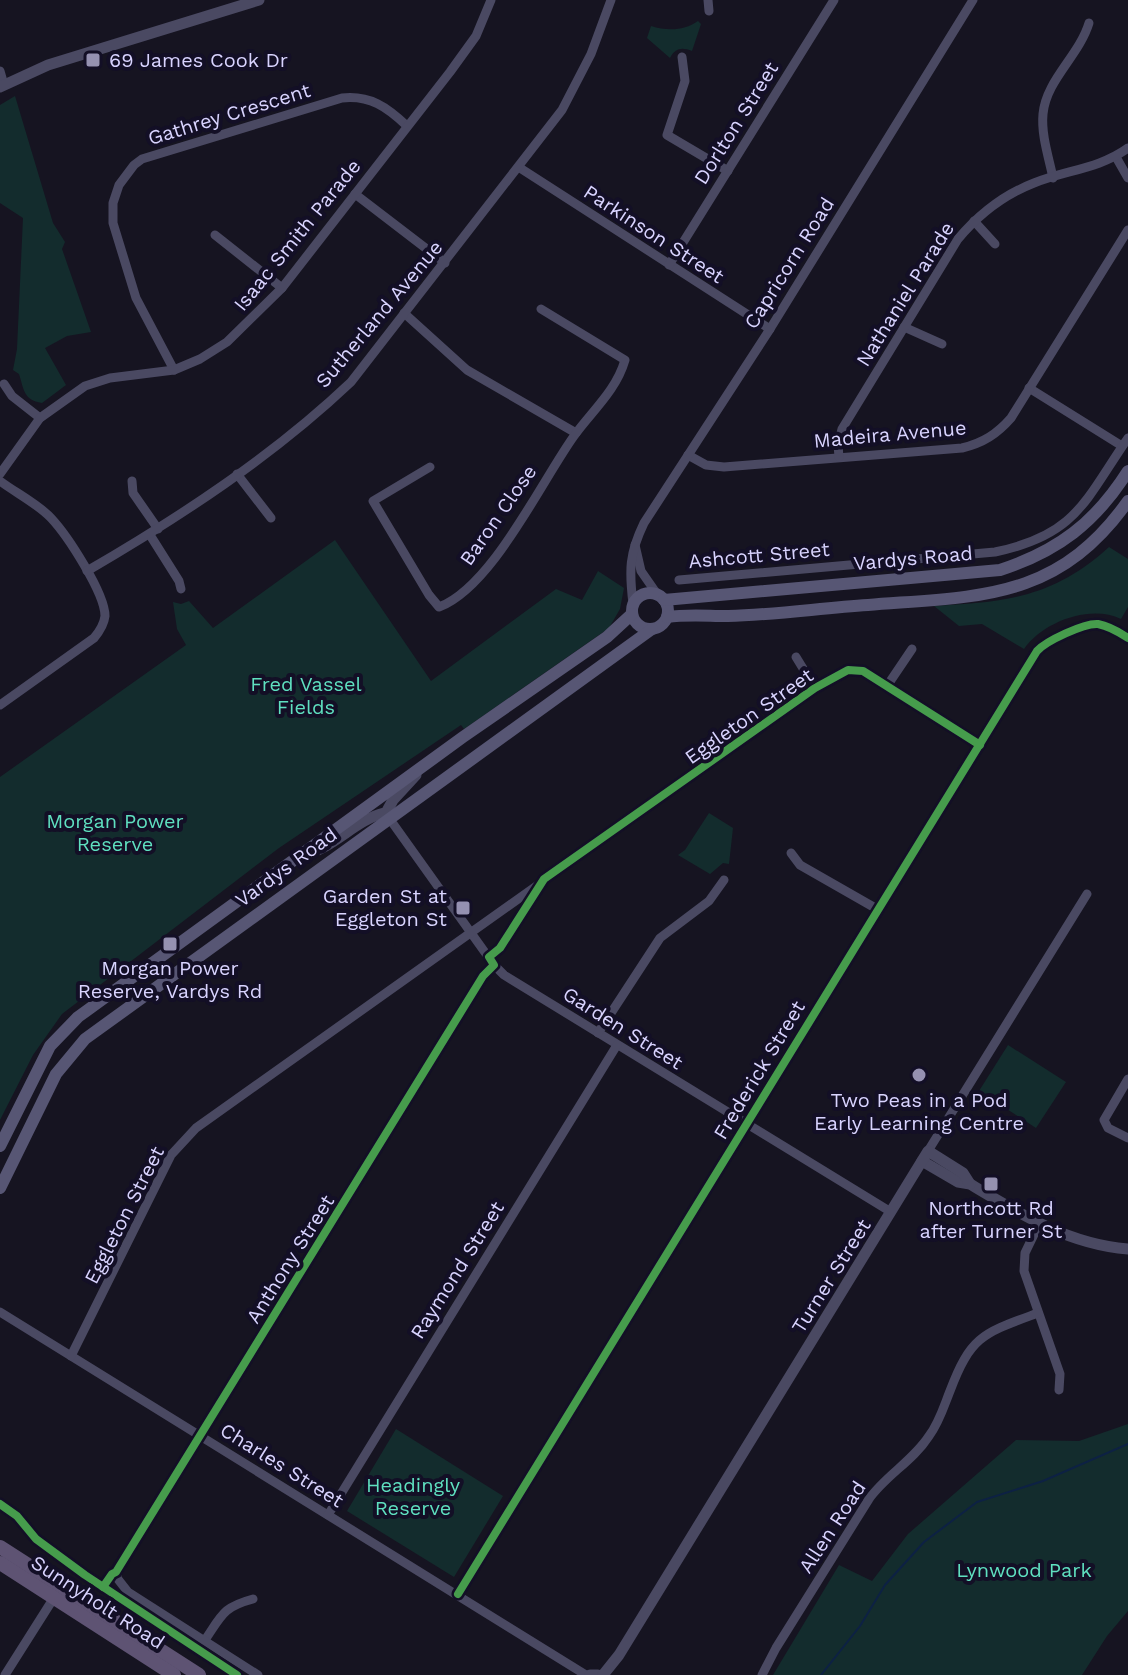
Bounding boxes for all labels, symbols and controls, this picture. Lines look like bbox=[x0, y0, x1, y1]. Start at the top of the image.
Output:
place label: 69 James Cook Dr bbox=[109, 48, 288, 72]
marker: 69 James Cook Dr bbox=[84, 51, 102, 69]
street label: Dorlton Street bbox=[689, 57, 784, 189]
street label: Gathrey Crescent bbox=[145, 78, 314, 150]
street label: Isaac Smith Parade bbox=[228, 154, 366, 316]
street label: Parkinson Street bbox=[579, 180, 729, 289]
street label: Capricorn Road bbox=[739, 193, 839, 333]
street label: Nathaniel Parade bbox=[851, 217, 959, 371]
street label: Sutherland Avenue bbox=[310, 236, 448, 392]
street label: Madeira Avenue bbox=[813, 415, 967, 453]
street label: Baron Close bbox=[455, 460, 541, 570]
street label: Ashcott Street bbox=[687, 537, 831, 573]
street label: Vardys Road bbox=[852, 541, 974, 575]
street label: Eggleton Street bbox=[680, 662, 818, 769]
park label: Fred Vassel Fields bbox=[250, 672, 362, 719]
park label: Morgan Power Reserve bbox=[46, 809, 184, 856]
street label: Vardys Road bbox=[231, 822, 341, 912]
place label: Garden St at Eggleton St bbox=[323, 884, 448, 931]
marker: Garden St at Eggleton St bbox=[454, 899, 472, 917]
marker: Morgan Power Reserve, Vardys Rd bbox=[161, 935, 179, 953]
place label: Morgan Power Reserve, Vardys Rd bbox=[78, 956, 262, 1003]
street label: Garden Street bbox=[558, 981, 688, 1075]
street label: Frederick Street bbox=[708, 996, 810, 1144]
marker: Two Peas in a Pod Early Learning Centre bbox=[910, 1066, 928, 1084]
place label: Two Peas in a Pod Early Learning Centre bbox=[814, 1088, 1024, 1135]
street label: Eggleton Street bbox=[79, 1142, 169, 1288]
marker: Northcott Rd after Turner St bbox=[982, 1175, 1000, 1193]
street label: Anthony Street bbox=[241, 1190, 339, 1328]
street label: Raymond Street bbox=[405, 1196, 509, 1343]
place label: Northcott Rd after Turner St bbox=[920, 1196, 1063, 1243]
street label: Turner Street bbox=[786, 1214, 876, 1337]
street label: Charles Street bbox=[216, 1418, 349, 1513]
park label: Headingly Reserve bbox=[366, 1473, 461, 1520]
street label: Allen Road bbox=[793, 1476, 871, 1578]
street label: Sunnyholt Road bbox=[27, 1550, 169, 1654]
park label: Lynwood Park bbox=[956, 1558, 1092, 1582]

